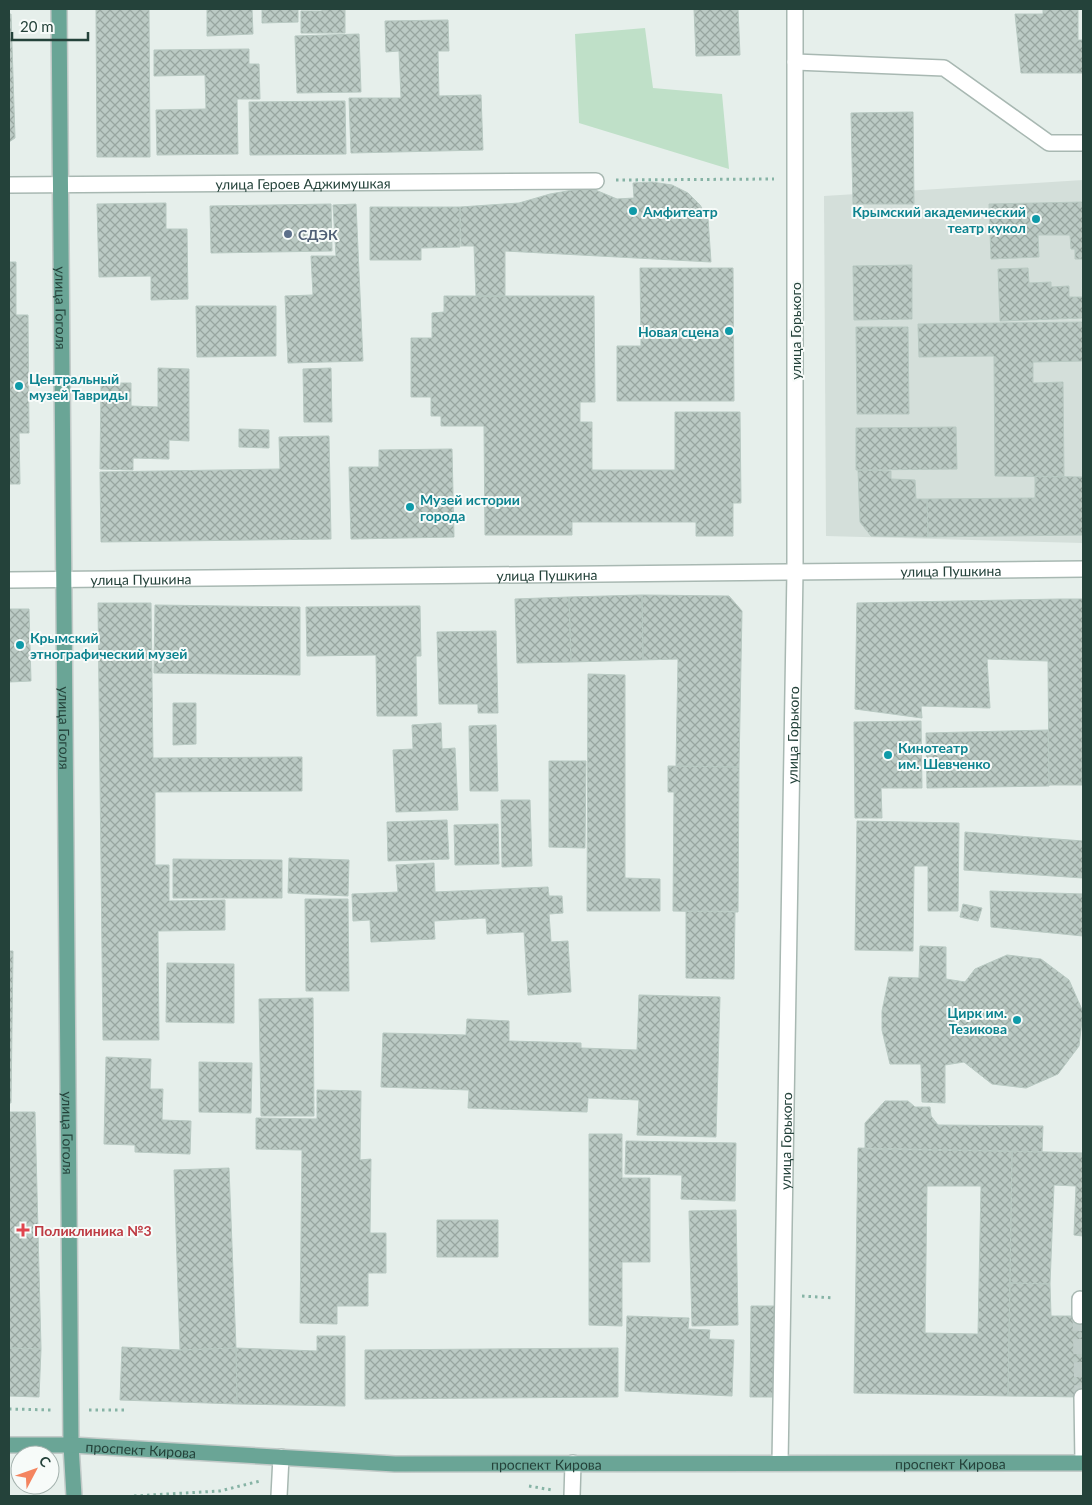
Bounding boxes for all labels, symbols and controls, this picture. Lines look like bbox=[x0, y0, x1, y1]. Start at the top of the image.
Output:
scale bar bbox=[12, 10, 89, 42]
text: 20 m bbox=[20, 17, 54, 35]
street label: улица Героев Аджимушкая bbox=[215, 174, 391, 192]
place label: Амфитеатр bbox=[642, 203, 718, 220]
place label: Крымский академический театр кукол bbox=[852, 203, 1026, 236]
marker: Амфитеатр bbox=[627, 205, 639, 217]
marker: Крымский академический театр кукол bbox=[1030, 213, 1042, 225]
place label: СДЭК bbox=[298, 226, 338, 243]
marker: СДЭК bbox=[282, 228, 294, 240]
street label: улица Гоголя bbox=[53, 266, 70, 350]
street label: улица Горького bbox=[787, 282, 804, 380]
place label: Новая сцена bbox=[638, 323, 719, 340]
marker: Новая сцена bbox=[723, 325, 735, 337]
place label: Центральный музей Тавриды bbox=[29, 370, 128, 403]
marker: Центральный музей Тавриды bbox=[13, 380, 25, 392]
place label: Музей истории города bbox=[420, 491, 520, 524]
marker: Музей истории города bbox=[404, 501, 416, 513]
street label: улица Пушкина bbox=[900, 561, 1002, 579]
street label: улица Пушкина bbox=[496, 565, 598, 584]
street label: улица Пушкина bbox=[90, 570, 192, 588]
place label: Крымский этнографический музей bbox=[30, 629, 187, 662]
marker: Крымский этнографический музей bbox=[14, 639, 26, 651]
street label: улица Гоголя bbox=[56, 686, 74, 770]
street label: улица Горького bbox=[783, 686, 802, 784]
place label: Кинотеатр им. Шевченко bbox=[898, 739, 991, 772]
marker: Кинотеатр им. Шевченко bbox=[882, 749, 894, 761]
place label: Цирк им. Тезикова bbox=[947, 1004, 1007, 1037]
marker: Цирк им. Тезикова bbox=[1011, 1014, 1023, 1026]
street label: улица Гоголя bbox=[60, 1091, 77, 1175]
street label: улица Горького bbox=[776, 1092, 795, 1190]
place label: Поликлиника №3 bbox=[34, 1222, 152, 1239]
marker: Поликлиника №3 bbox=[16, 1223, 30, 1237]
street label: проспект Кирова bbox=[85, 1437, 197, 1461]
north arrow bbox=[10, 1445, 60, 1495]
text: С bbox=[36, 1452, 55, 1471]
street label: проспект Кирова bbox=[491, 1455, 602, 1472]
street label: проспект Кирова bbox=[895, 1455, 1006, 1472]

